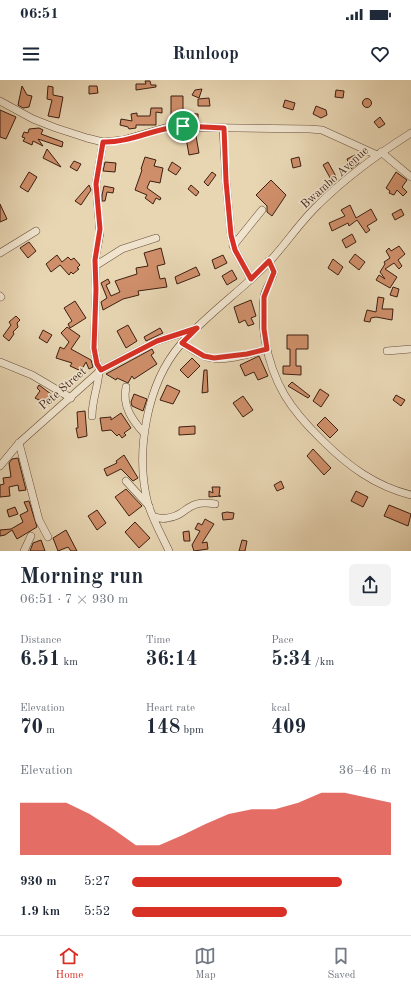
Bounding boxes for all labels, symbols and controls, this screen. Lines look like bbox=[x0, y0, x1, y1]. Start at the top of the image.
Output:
text: 06:51 bbox=[20, 7, 59, 22]
icon: menu bbox=[20, 43, 42, 65]
icon: heart bbox=[369, 43, 391, 65]
text: Runloop bbox=[172, 45, 239, 63]
pin bbox=[166, 109, 200, 143]
icon: arrive bbox=[172, 115, 194, 137]
street label: Bwambo Avenue bbox=[299, 144, 371, 211]
street label: Pete Street bbox=[37, 365, 89, 413]
button: share bbox=[349, 564, 391, 606]
text: Morning run bbox=[20, 566, 143, 588]
text: 06:51 · 7 × 930 m bbox=[20, 593, 128, 606]
text: Distance bbox=[20, 635, 61, 646]
text: Time bbox=[146, 635, 170, 646]
text: Pace bbox=[271, 635, 294, 646]
text: 6.51 bbox=[20, 650, 60, 670]
text: 36:14 bbox=[146, 650, 198, 670]
text: 5:34 bbox=[271, 650, 312, 670]
text: km bbox=[60, 657, 78, 668]
text: /km bbox=[312, 657, 334, 668]
text: Elevation bbox=[20, 703, 65, 714]
text: Heart rate bbox=[146, 703, 195, 714]
text: kcal bbox=[271, 703, 290, 714]
text: 70 bbox=[20, 718, 43, 738]
text: 148 bbox=[146, 718, 180, 738]
text: 409 bbox=[271, 718, 306, 738]
text: m bbox=[43, 725, 55, 736]
text: bpm bbox=[180, 725, 204, 736]
text: Elevation bbox=[20, 764, 73, 777]
text: 36–46 m bbox=[339, 764, 391, 777]
text: 930 m bbox=[20, 875, 57, 888]
text: 5:27 bbox=[84, 875, 110, 888]
text: 1.9 km bbox=[20, 905, 60, 918]
text: 5:52 bbox=[84, 905, 110, 918]
tab: Home bbox=[56, 945, 83, 983]
tab: Map bbox=[194, 945, 216, 983]
tab: Saved bbox=[327, 945, 355, 983]

